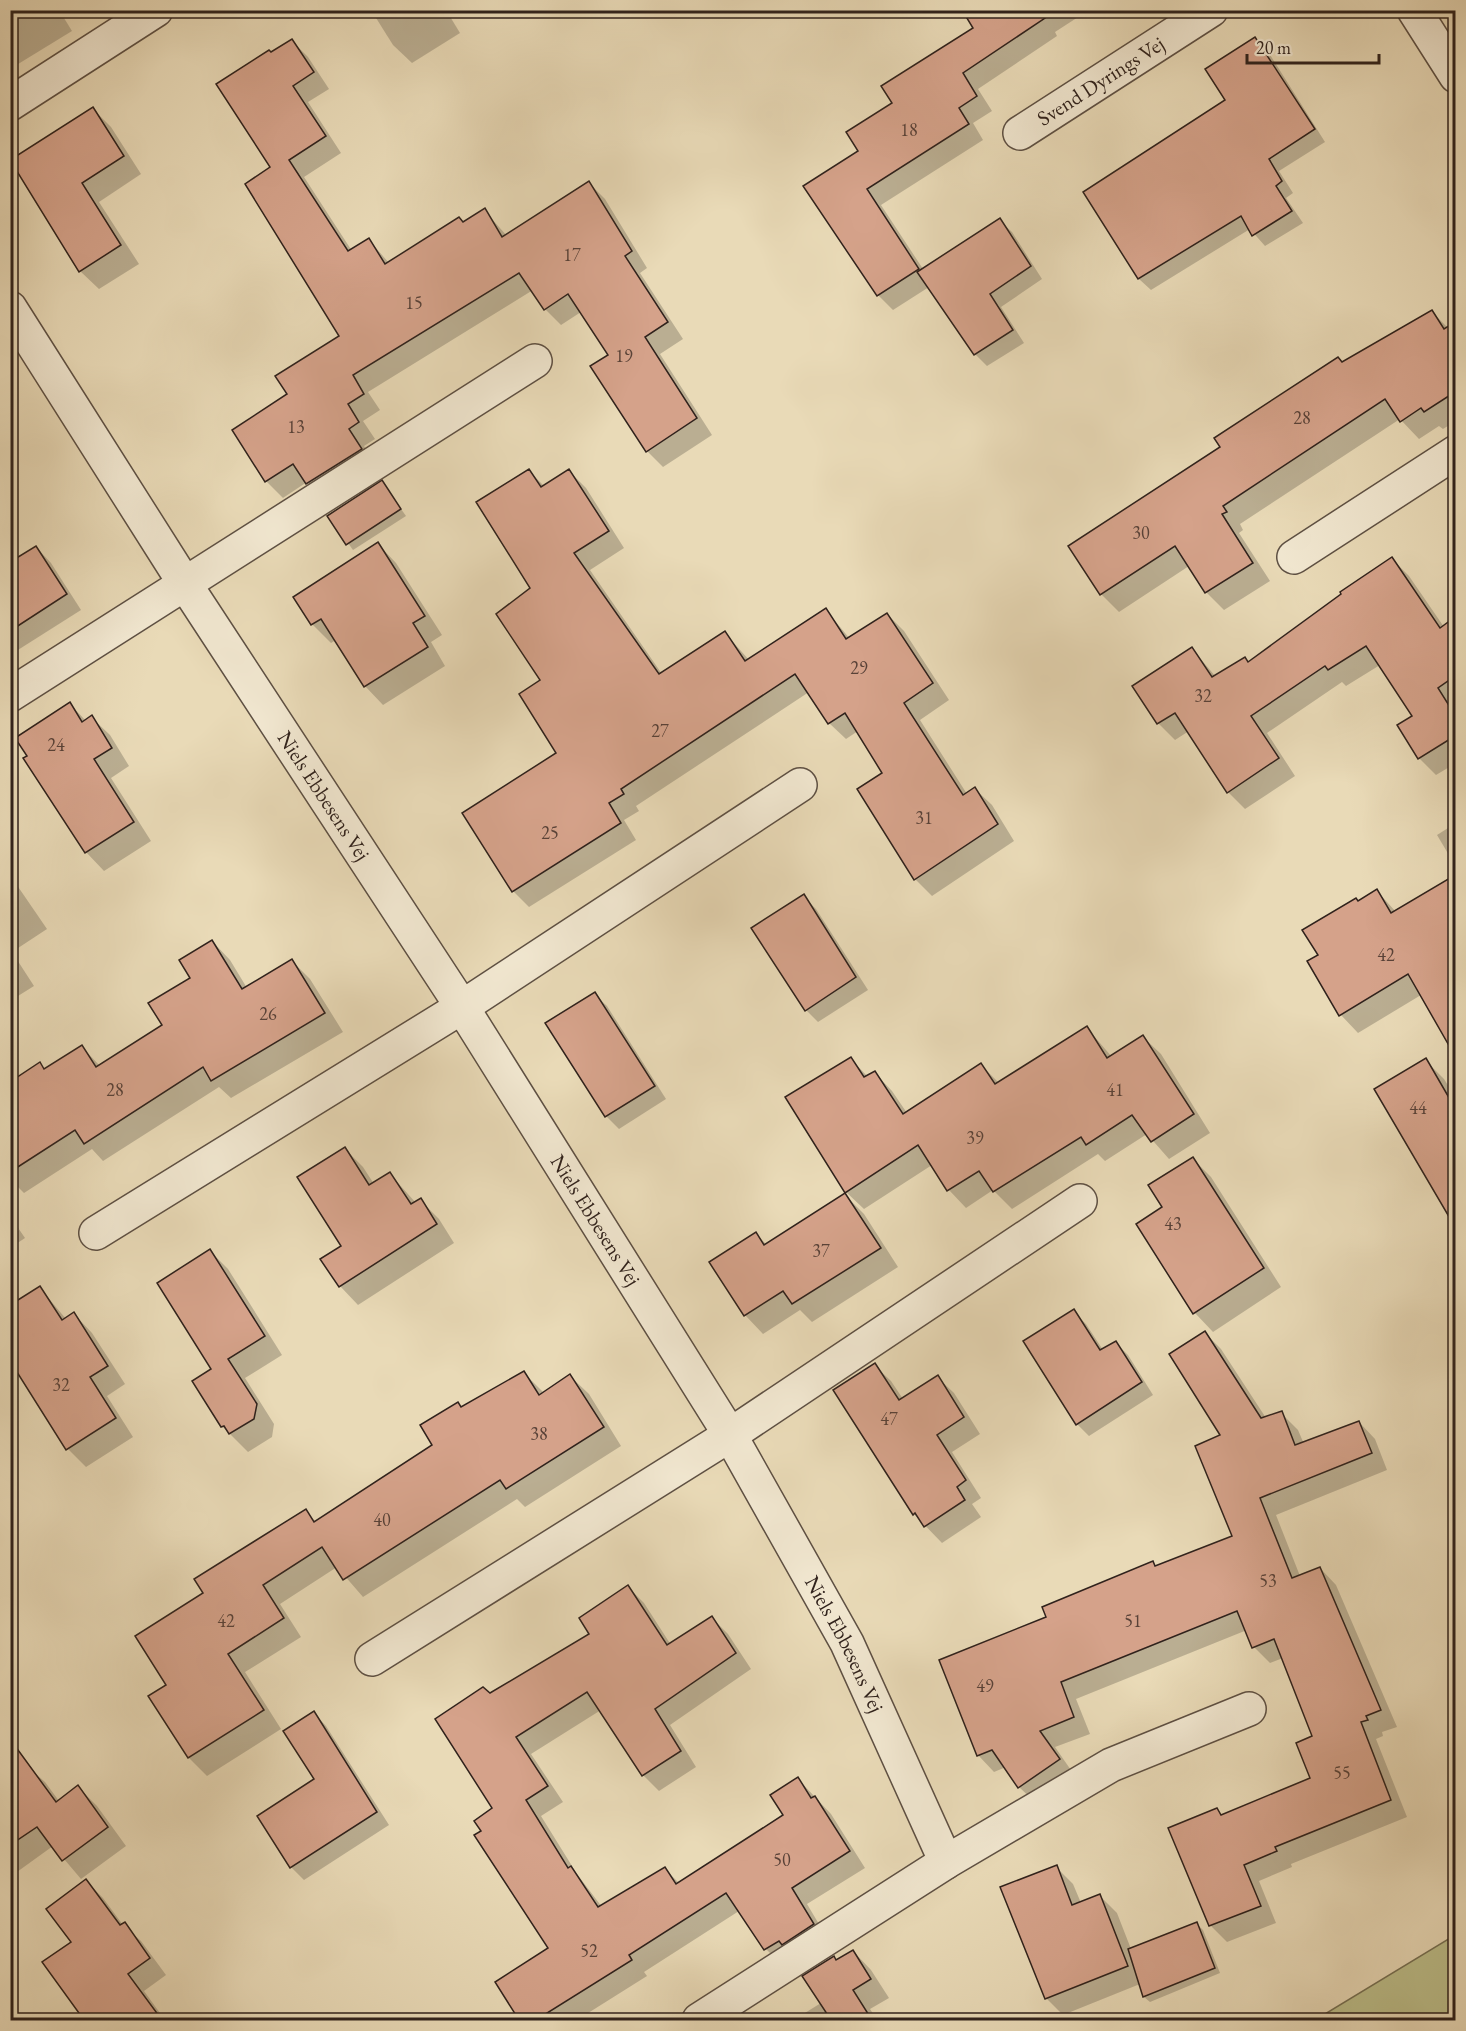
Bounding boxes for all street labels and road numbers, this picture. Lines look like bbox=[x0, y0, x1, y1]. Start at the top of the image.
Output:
street label: Svend Dyrings Vej bbox=[1032, 30, 1169, 131]
street label: Niels Ebbesens Vej bbox=[272, 725, 376, 866]
street label: Niels Ebbesens Vej bbox=[545, 1149, 647, 1291]
street label: Niels Ebbesens Vej bbox=[799, 1571, 891, 1717]

